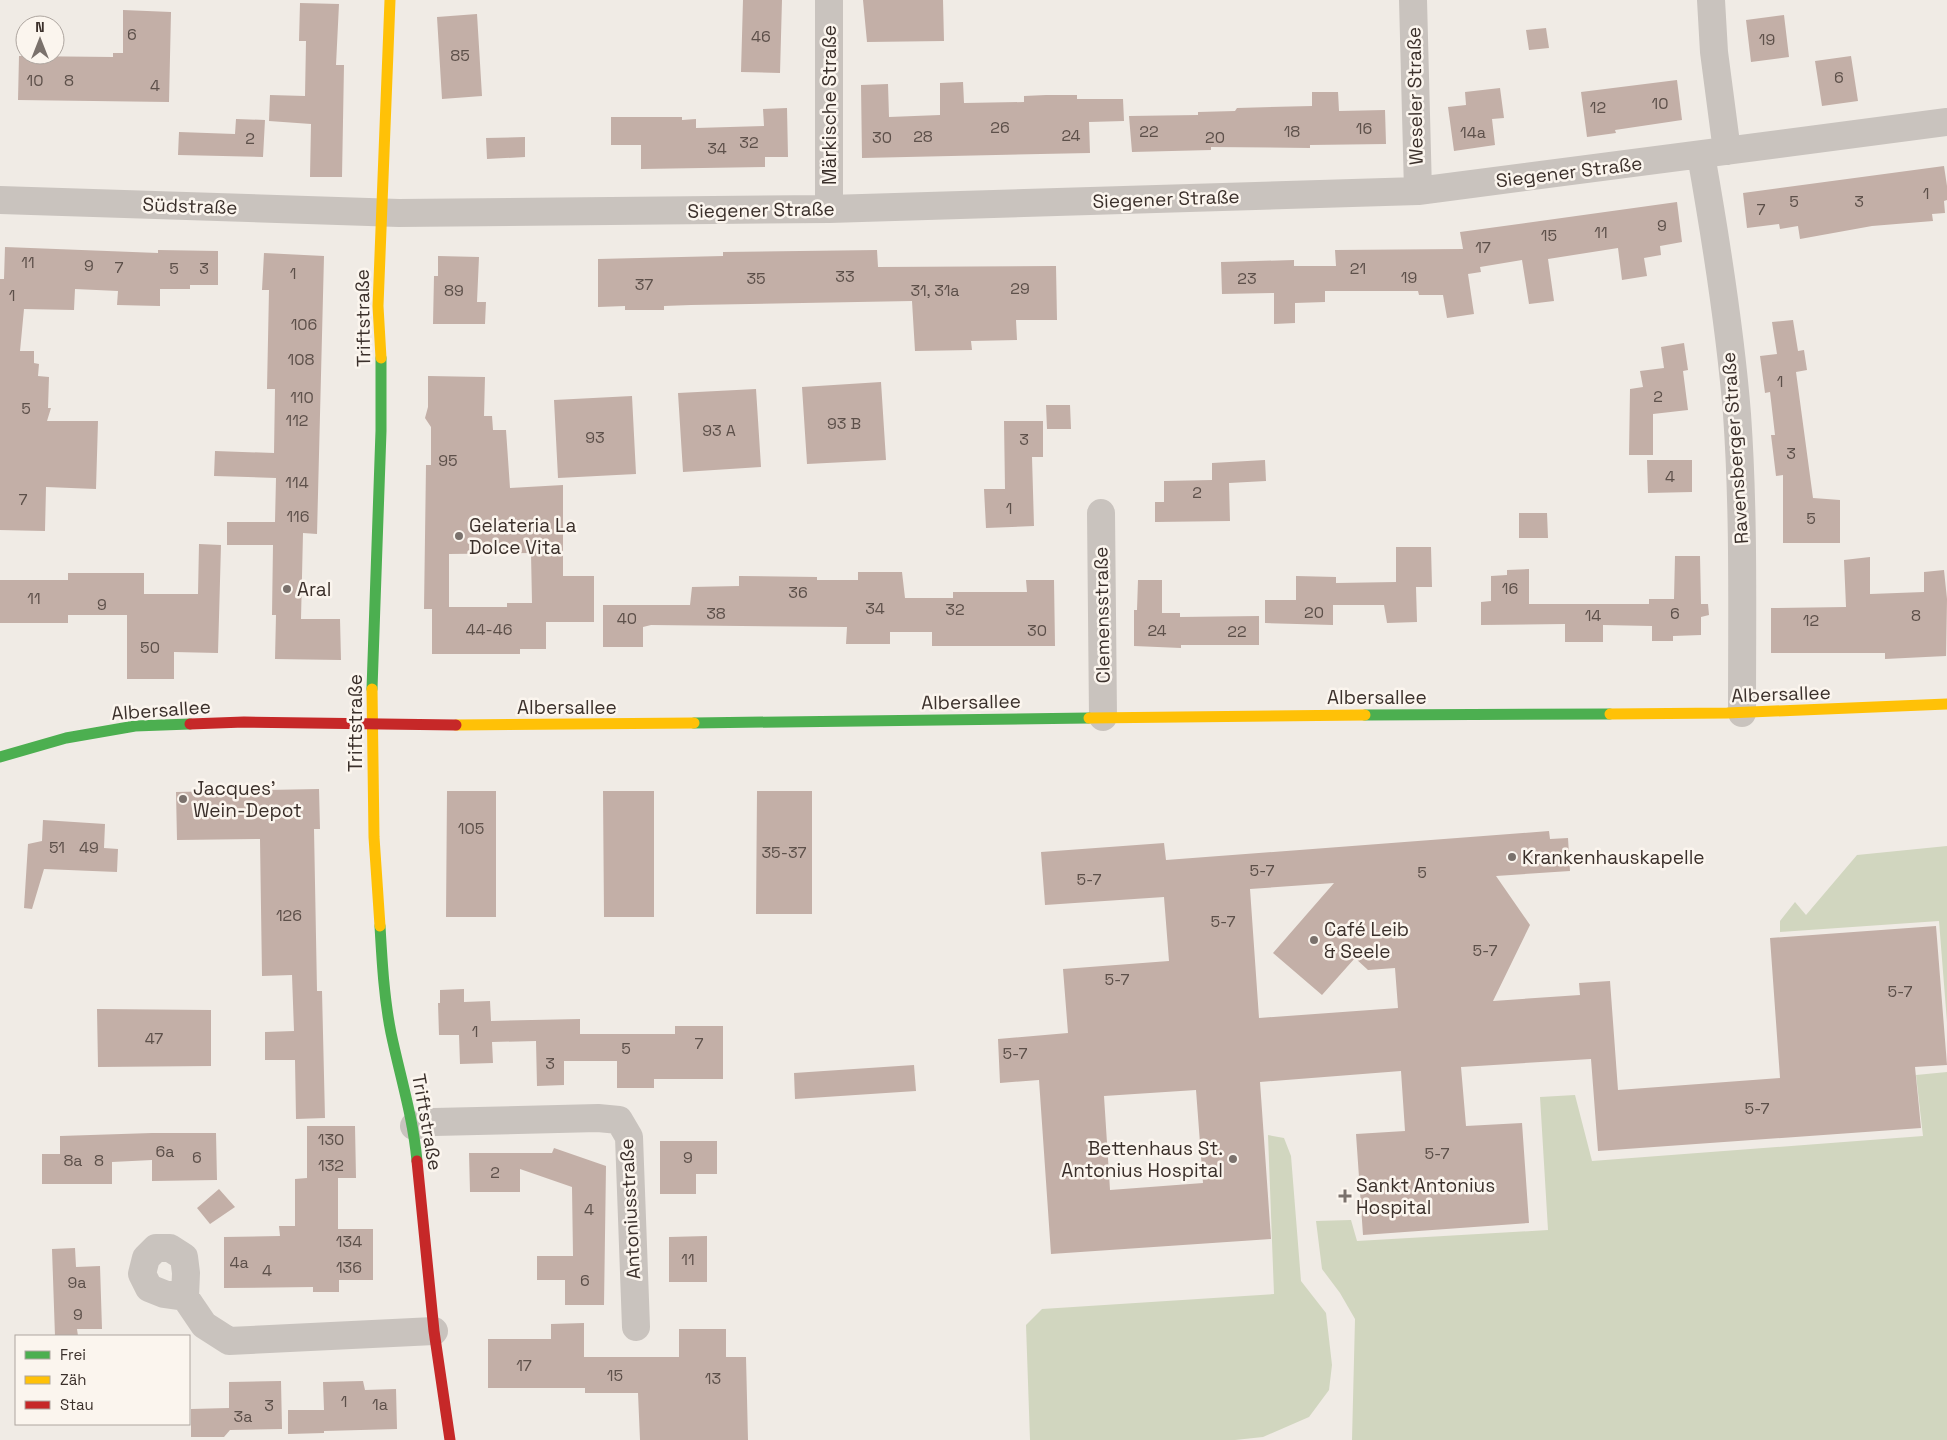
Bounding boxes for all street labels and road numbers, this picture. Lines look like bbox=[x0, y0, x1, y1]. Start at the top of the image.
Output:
street label: Märkische Straße bbox=[817, 25, 842, 185]
street label: Weseler Straße bbox=[1401, 27, 1429, 165]
street label: Siegener Straße bbox=[1494, 151, 1644, 193]
street label: Siegener Straße bbox=[1092, 184, 1240, 214]
street label: Südstraße bbox=[142, 192, 238, 220]
street label: Siegener Straße bbox=[687, 196, 835, 224]
street label: Triftstraße bbox=[350, 269, 376, 367]
street label: Ravensberger Straße bbox=[1716, 351, 1754, 545]
street label: Clemensstraße bbox=[1088, 546, 1116, 684]
street label: Triftstraße bbox=[343, 674, 368, 772]
street label: Albersallee bbox=[1731, 680, 1831, 708]
street label: Albersallee bbox=[1327, 685, 1427, 710]
street label: Albersallee bbox=[921, 689, 1021, 715]
street label: Albersallee bbox=[110, 694, 212, 726]
street label: Albersallee bbox=[517, 695, 617, 720]
street label: Triftstraße bbox=[406, 1072, 448, 1172]
street label: Antoniusstraße bbox=[614, 1138, 646, 1280]

